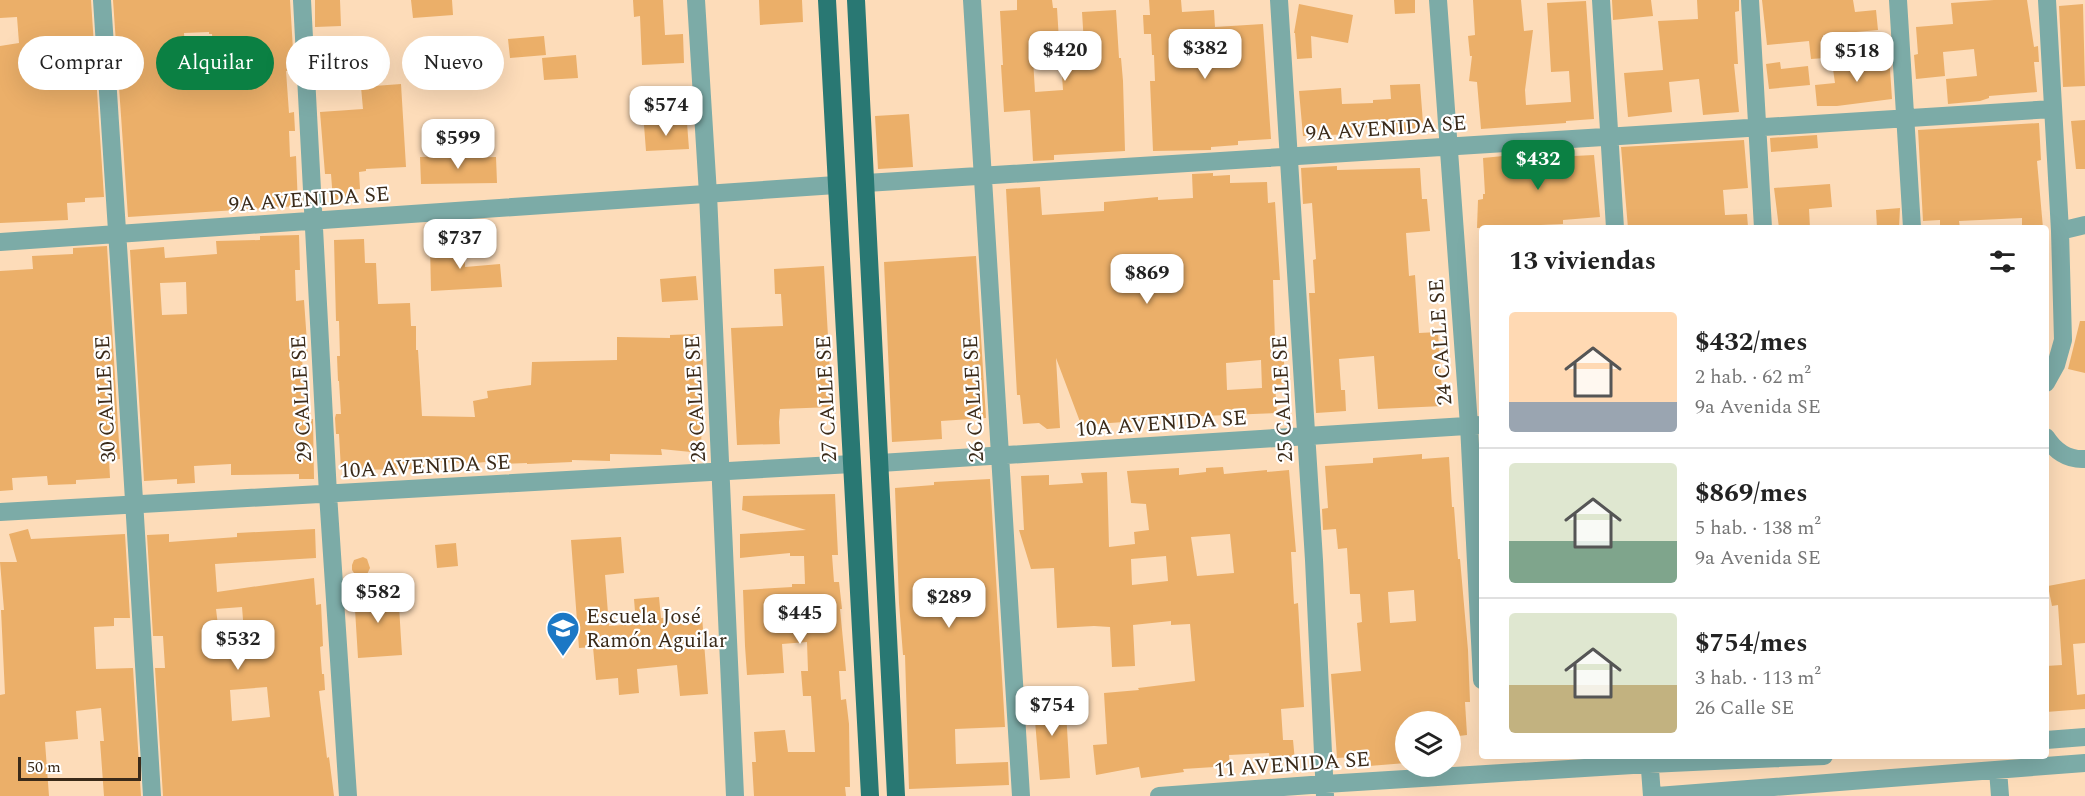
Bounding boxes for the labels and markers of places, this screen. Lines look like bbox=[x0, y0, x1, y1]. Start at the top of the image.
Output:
pin: $382 bbox=[1169, 29, 1241, 80]
pin: $420 bbox=[1029, 31, 1101, 82]
pin: $518 bbox=[1821, 32, 1893, 83]
pin: $574 bbox=[630, 86, 702, 137]
pin: $599 bbox=[422, 119, 494, 170]
pin: $432 bbox=[1502, 140, 1574, 191]
pin: $737 bbox=[424, 219, 496, 270]
pin: $869 bbox=[1111, 254, 1183, 305]
pin: $582 bbox=[342, 573, 414, 624]
pin: $289 bbox=[913, 578, 985, 629]
pin: $445 bbox=[764, 594, 836, 645]
place label: Escuela José Ramón Aguilar bbox=[586, 601, 727, 657]
school or university icon: Escuela José Ramón Aguilar bbox=[545, 610, 581, 657]
pin: $532 bbox=[202, 620, 274, 671]
pin: $754 bbox=[1016, 686, 1088, 737]

